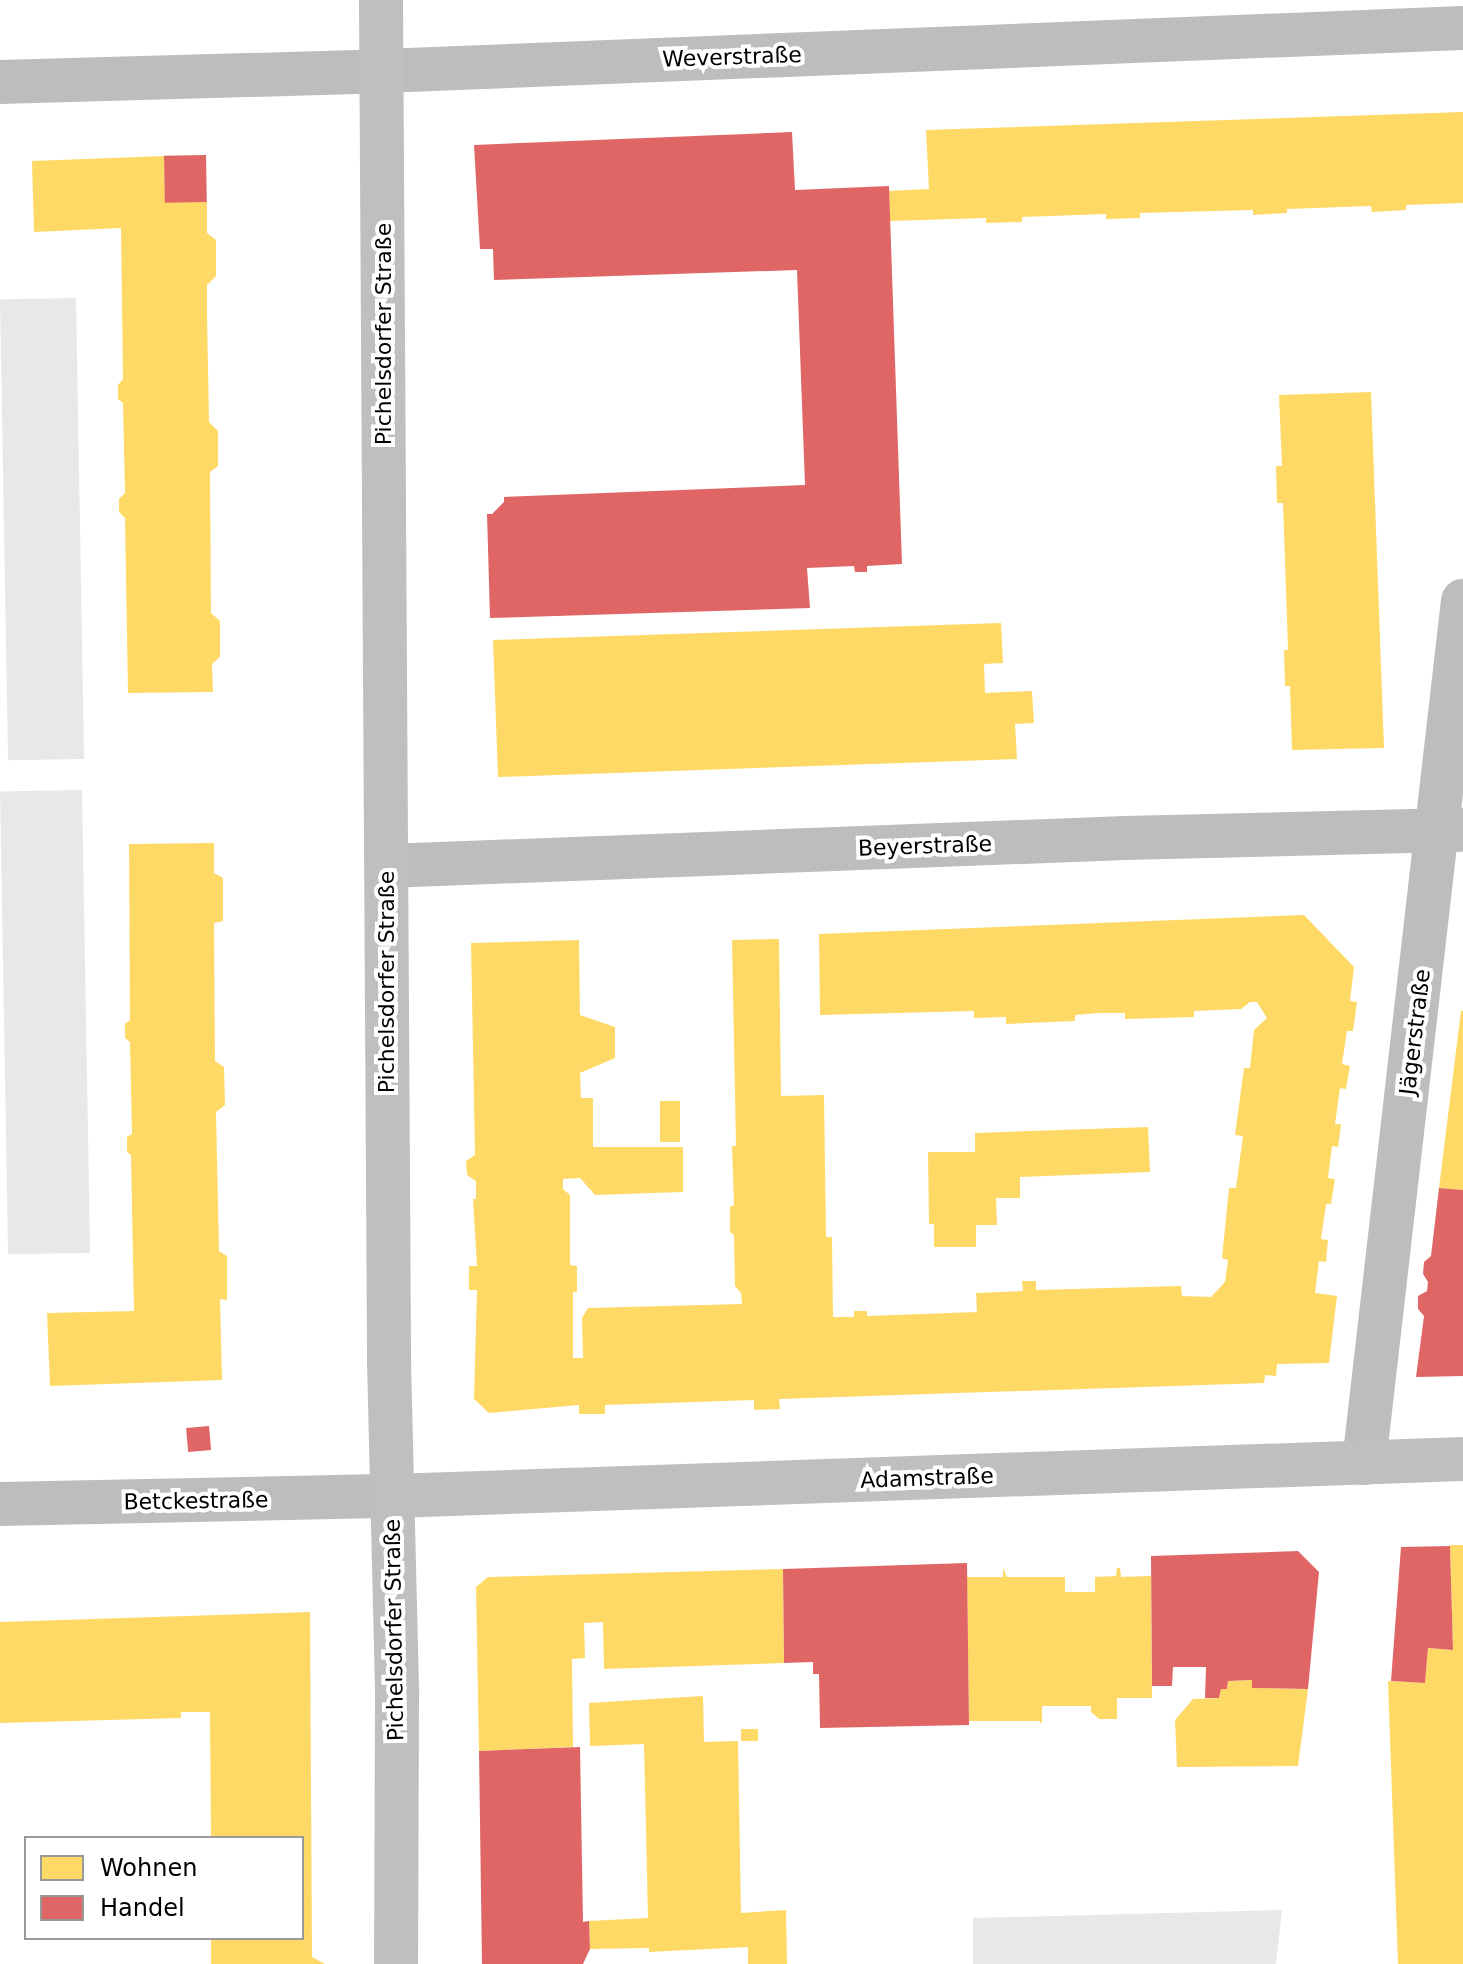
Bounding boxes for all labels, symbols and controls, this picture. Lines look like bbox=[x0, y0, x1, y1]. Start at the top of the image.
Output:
street label: Weverstraße bbox=[662, 41, 802, 73]
street label: Pichelsdorfer Straße bbox=[371, 223, 397, 445]
street label: Beyerstraße bbox=[857, 830, 993, 862]
street label: Pichelsdorfer Straße bbox=[374, 871, 400, 1093]
street label: Jägerstraße bbox=[1394, 968, 1436, 1096]
street label: Adamstraße bbox=[860, 1462, 994, 1494]
street label: Betckestraße bbox=[123, 1487, 269, 1515]
street label: Pichelsdorfer Straße bbox=[379, 1519, 409, 1741]
legend bbox=[24, 1836, 304, 1940]
text: Wohnen bbox=[100, 1854, 197, 1882]
text: Handel bbox=[100, 1894, 185, 1922]

